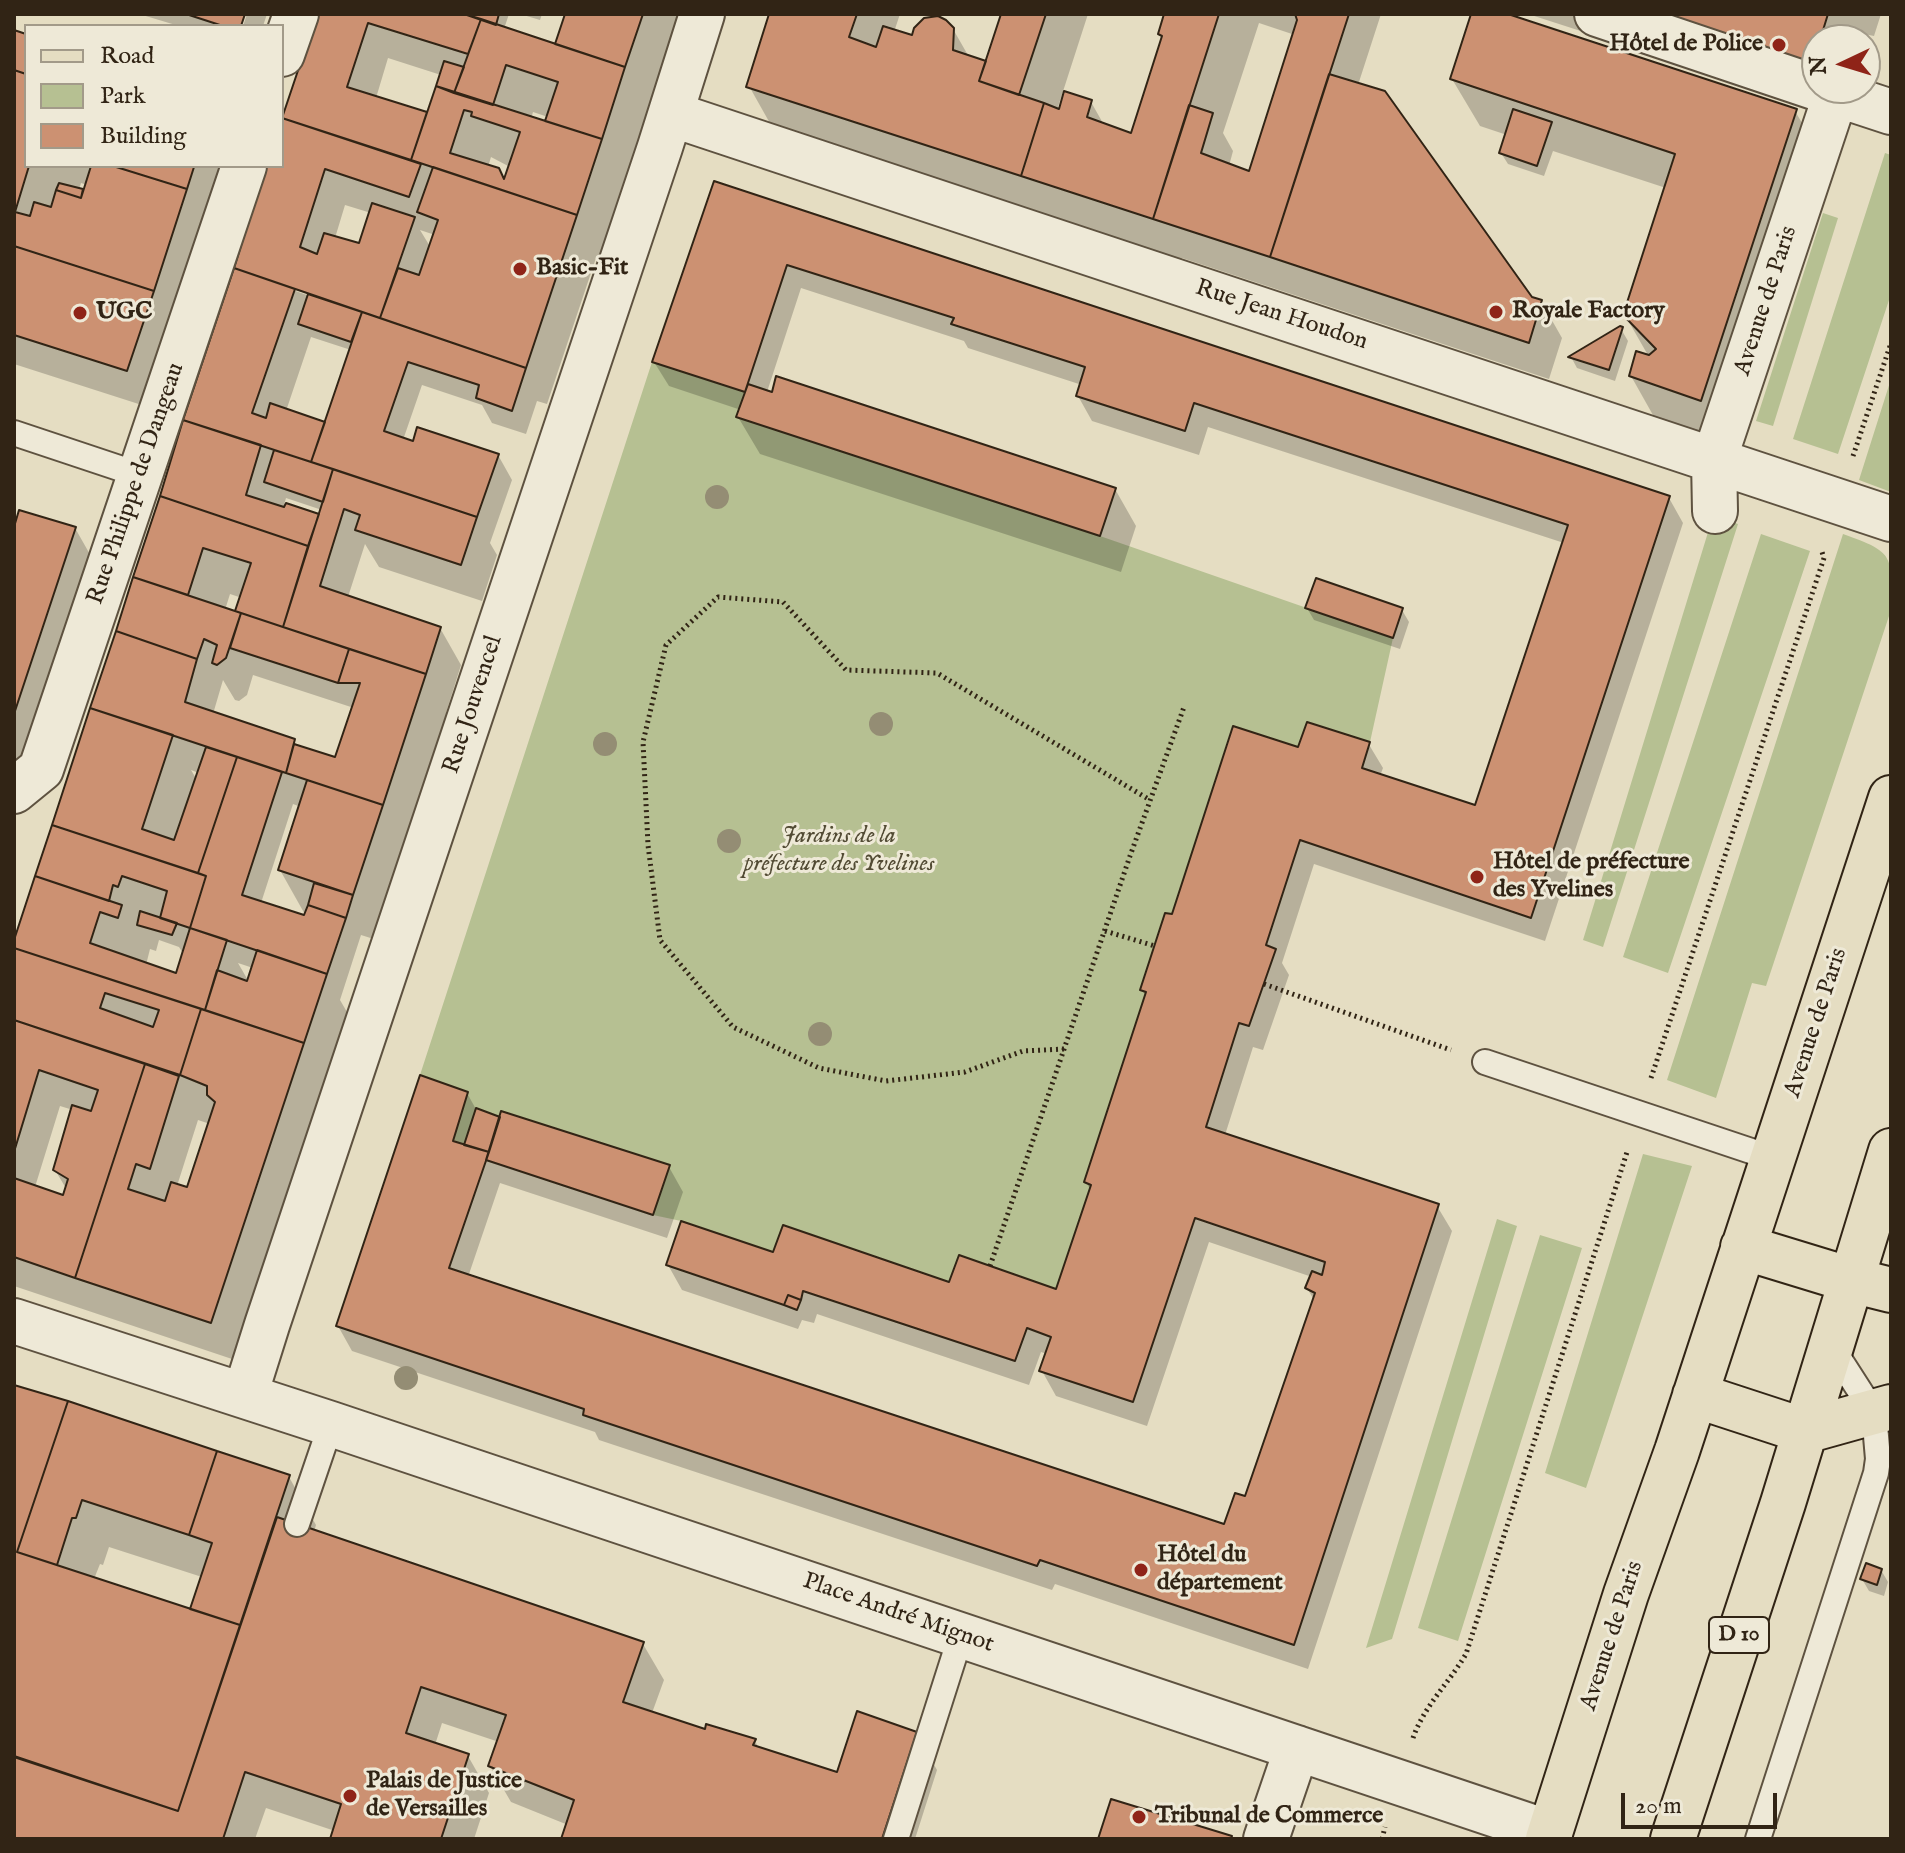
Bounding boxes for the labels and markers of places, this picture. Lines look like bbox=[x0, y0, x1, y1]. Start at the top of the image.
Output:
place label: Hôtel de Police bbox=[1609, 31, 1763, 59]
marker: Hôtel de Police bbox=[1770, 36, 1788, 54]
place label: Basic-Fit bbox=[536, 255, 628, 283]
marker: Basic-Fit bbox=[511, 260, 529, 278]
place label: Royale Factory bbox=[1512, 298, 1665, 326]
place label: UGC bbox=[96, 299, 152, 327]
marker: Royale Factory bbox=[1487, 303, 1505, 321]
marker: UGC bbox=[71, 304, 89, 322]
place label: Hôtel de préfecture des Yvelines bbox=[1493, 849, 1689, 905]
marker: Hôtel de préfecture des Yvelines bbox=[1468, 868, 1486, 886]
place label: Hôtel du département bbox=[1157, 1542, 1283, 1598]
marker: Hôtel du département bbox=[1132, 1561, 1150, 1579]
place label: Palais de Justice de Versailles bbox=[366, 1768, 522, 1824]
marker: Palais de Justice de Versailles bbox=[341, 1787, 359, 1805]
place label: Tribunal de Commerce bbox=[1155, 1803, 1383, 1831]
marker: Tribunal de Commerce bbox=[1130, 1808, 1148, 1826]

